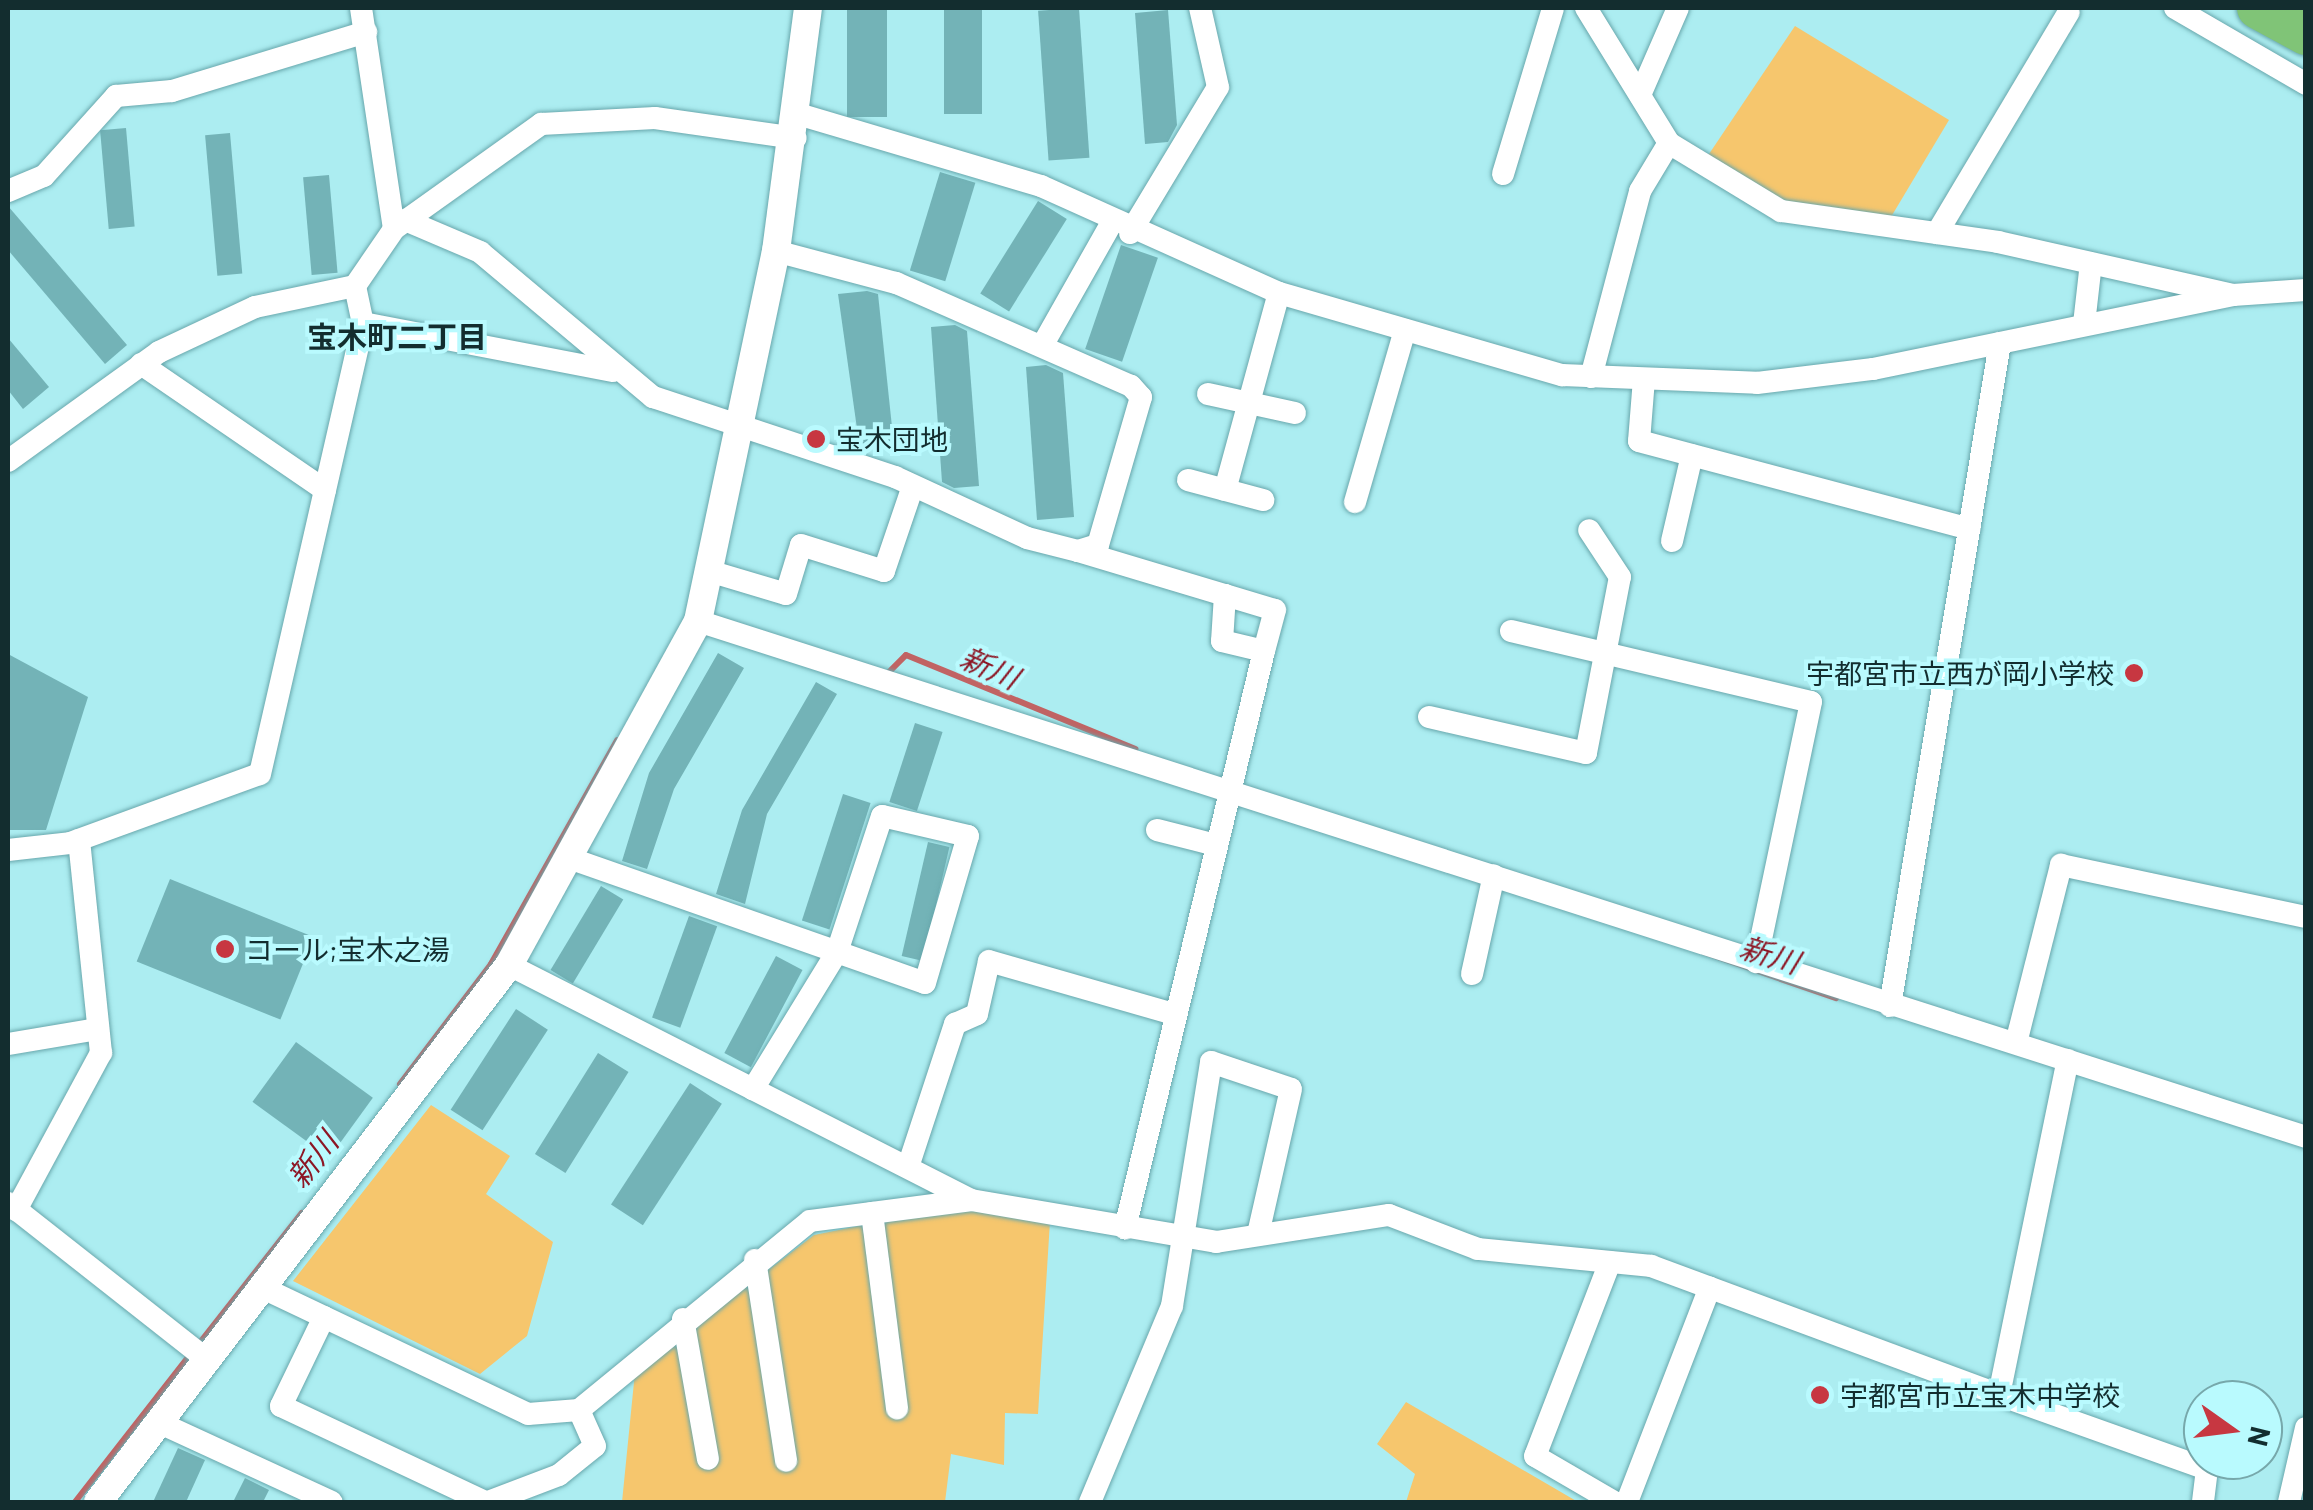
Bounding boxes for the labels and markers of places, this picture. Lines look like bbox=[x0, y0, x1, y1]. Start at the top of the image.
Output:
place label: 宝木団地 bbox=[836, 422, 948, 456]
marker: 宝木団地 bbox=[805, 428, 827, 450]
place label: 宇都宮市立西が岡小学校 bbox=[1806, 656, 2114, 690]
marker: 宇都宮市立西が岡小学校 bbox=[2123, 662, 2145, 684]
place label: コール;宝木之湯 bbox=[245, 932, 450, 966]
marker: コール;宝木之湯 bbox=[214, 938, 236, 960]
place label: 宇都宮市立宝木中学校 bbox=[1840, 1378, 2120, 1412]
marker: 宇都宮市立宝木中学校 bbox=[1809, 1384, 1831, 1406]

